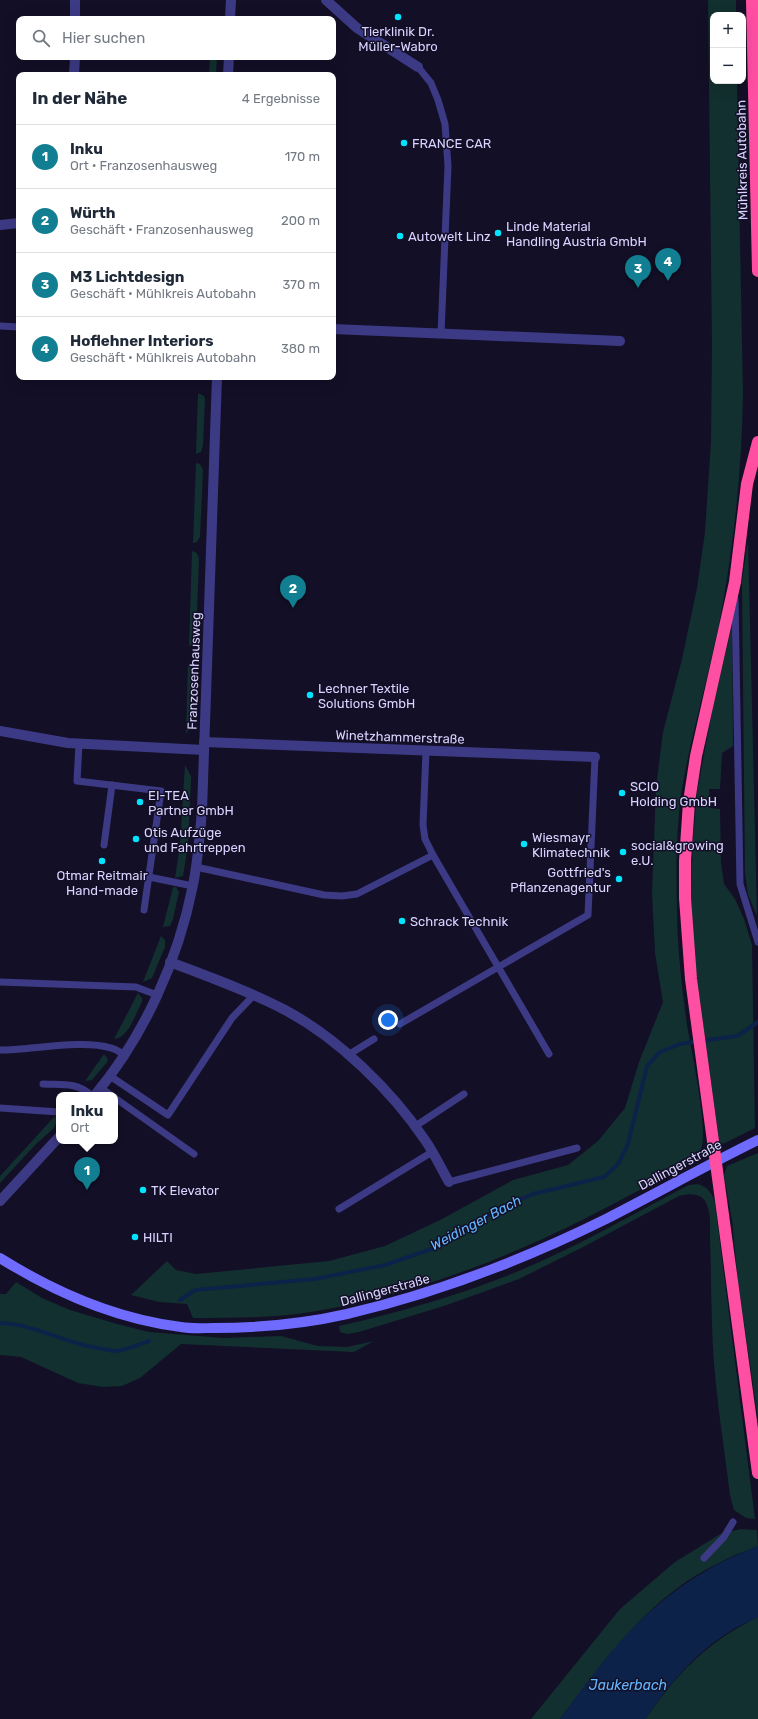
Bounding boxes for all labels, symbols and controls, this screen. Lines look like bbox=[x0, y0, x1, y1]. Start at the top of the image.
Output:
marker: Tierklinik Dr. Müller-Wabro bbox=[393, 12, 403, 22]
map controls bbox=[710, 12, 746, 84]
button: + bbox=[710, 12, 746, 48]
search box bbox=[16, 16, 336, 60]
place label: Tierklinik Dr. Müller-Wabro bbox=[358, 24, 438, 54]
icon: search bbox=[30, 27, 52, 49]
text: Hier suchen bbox=[62, 29, 145, 47]
button: − bbox=[710, 48, 746, 84]
text: In der Nähe bbox=[32, 88, 127, 108]
text: 4 Ergebnisse bbox=[242, 91, 320, 106]
street label: Mühlkreis Autobahn bbox=[733, 100, 751, 220]
place label: FRANCE CAR bbox=[412, 136, 491, 151]
marker: FRANCE CAR bbox=[399, 138, 409, 148]
text: Inku bbox=[70, 140, 103, 158]
text: 1 bbox=[42, 149, 48, 164]
text: 170 m bbox=[285, 149, 320, 164]
text: Ort · Franzosenhausweg bbox=[70, 158, 217, 173]
text: Würth bbox=[70, 204, 116, 222]
text: 2 bbox=[41, 213, 49, 228]
text: 200 m bbox=[281, 213, 320, 228]
place label: Linde Material Handling Austria GmbH bbox=[506, 219, 647, 250]
text: Geschäft · Franzosenhausweg bbox=[70, 222, 253, 237]
marker: Linde Material Handling Austria GmbH bbox=[493, 228, 503, 238]
place label: Autowelt Linz bbox=[408, 229, 491, 244]
marker: Autowelt Linz bbox=[395, 231, 405, 241]
pin: 4 bbox=[655, 248, 681, 281]
pin: 3 bbox=[625, 255, 651, 288]
text: M3 Lichtdesign bbox=[70, 268, 184, 286]
text: 3 bbox=[41, 277, 49, 292]
text: 370 m bbox=[283, 277, 320, 292]
text: Geschäft · Mühlkreis Autobahn bbox=[70, 286, 256, 301]
text: Hoflehner Interiors bbox=[70, 332, 214, 350]
text: 4 bbox=[41, 341, 49, 356]
text: 380 m bbox=[281, 341, 320, 356]
text: Geschäft · Mühlkreis Autobahn bbox=[70, 350, 256, 365]
pin: 2 bbox=[280, 575, 306, 608]
street label: Franzosenhausweg bbox=[184, 612, 205, 730]
place label: Lechner Textile Solutions GmbH bbox=[318, 681, 415, 711]
marker: Lechner Textile Solutions GmbH bbox=[305, 690, 315, 700]
street label: Winetzhammerstraße bbox=[335, 727, 465, 747]
place label: SCIO Holding GmbH bbox=[630, 779, 717, 810]
place label: EI-TEA Partner GmbH bbox=[148, 788, 234, 818]
marker: SCIO Holding GmbH bbox=[617, 788, 627, 798]
marker: EI-TEA Partner GmbH bbox=[135, 797, 145, 807]
place label: Otis Aufzüge und Fahrtreppen bbox=[144, 825, 246, 855]
place label: Wiesmayr Klimatechnik bbox=[532, 830, 610, 860]
marker: Otis Aufzüge und Fahrtreppen bbox=[131, 834, 141, 844]
place label: social&growing e.U. bbox=[631, 838, 724, 868]
marker: Wiesmayr Klimatechnik bbox=[519, 839, 529, 849]
marker: social&growing e.U. bbox=[618, 847, 628, 857]
marker: Otmar Reitmair Hand-made bbox=[97, 856, 107, 866]
place label: Gottfried's Pflanzenagentur bbox=[510, 865, 611, 896]
place label: Otmar Reitmair Hand-made bbox=[56, 868, 148, 898]
marker: Gottfried's Pflanzenagentur bbox=[614, 874, 624, 884]
place label: Schrack Technik bbox=[410, 914, 508, 929]
marker: Schrack Technik bbox=[397, 916, 407, 926]
your location bbox=[378, 1010, 398, 1030]
popup bbox=[56, 1092, 118, 1144]
text: Inku bbox=[71, 1102, 103, 1120]
text: Ort bbox=[71, 1120, 89, 1135]
street label: Dallingerstraße bbox=[636, 1137, 725, 1194]
pin: 1 bbox=[74, 1157, 100, 1190]
place label: TK Elevator bbox=[151, 1183, 219, 1198]
marker: TK Elevator bbox=[138, 1185, 148, 1195]
water label: Weidinger Bach bbox=[427, 1192, 525, 1254]
place label: HILTI bbox=[143, 1230, 173, 1245]
marker: HILTI bbox=[130, 1232, 140, 1242]
street label: Dallingerstraße bbox=[339, 1271, 432, 1310]
water label: Jaukerbach bbox=[589, 1677, 667, 1694]

